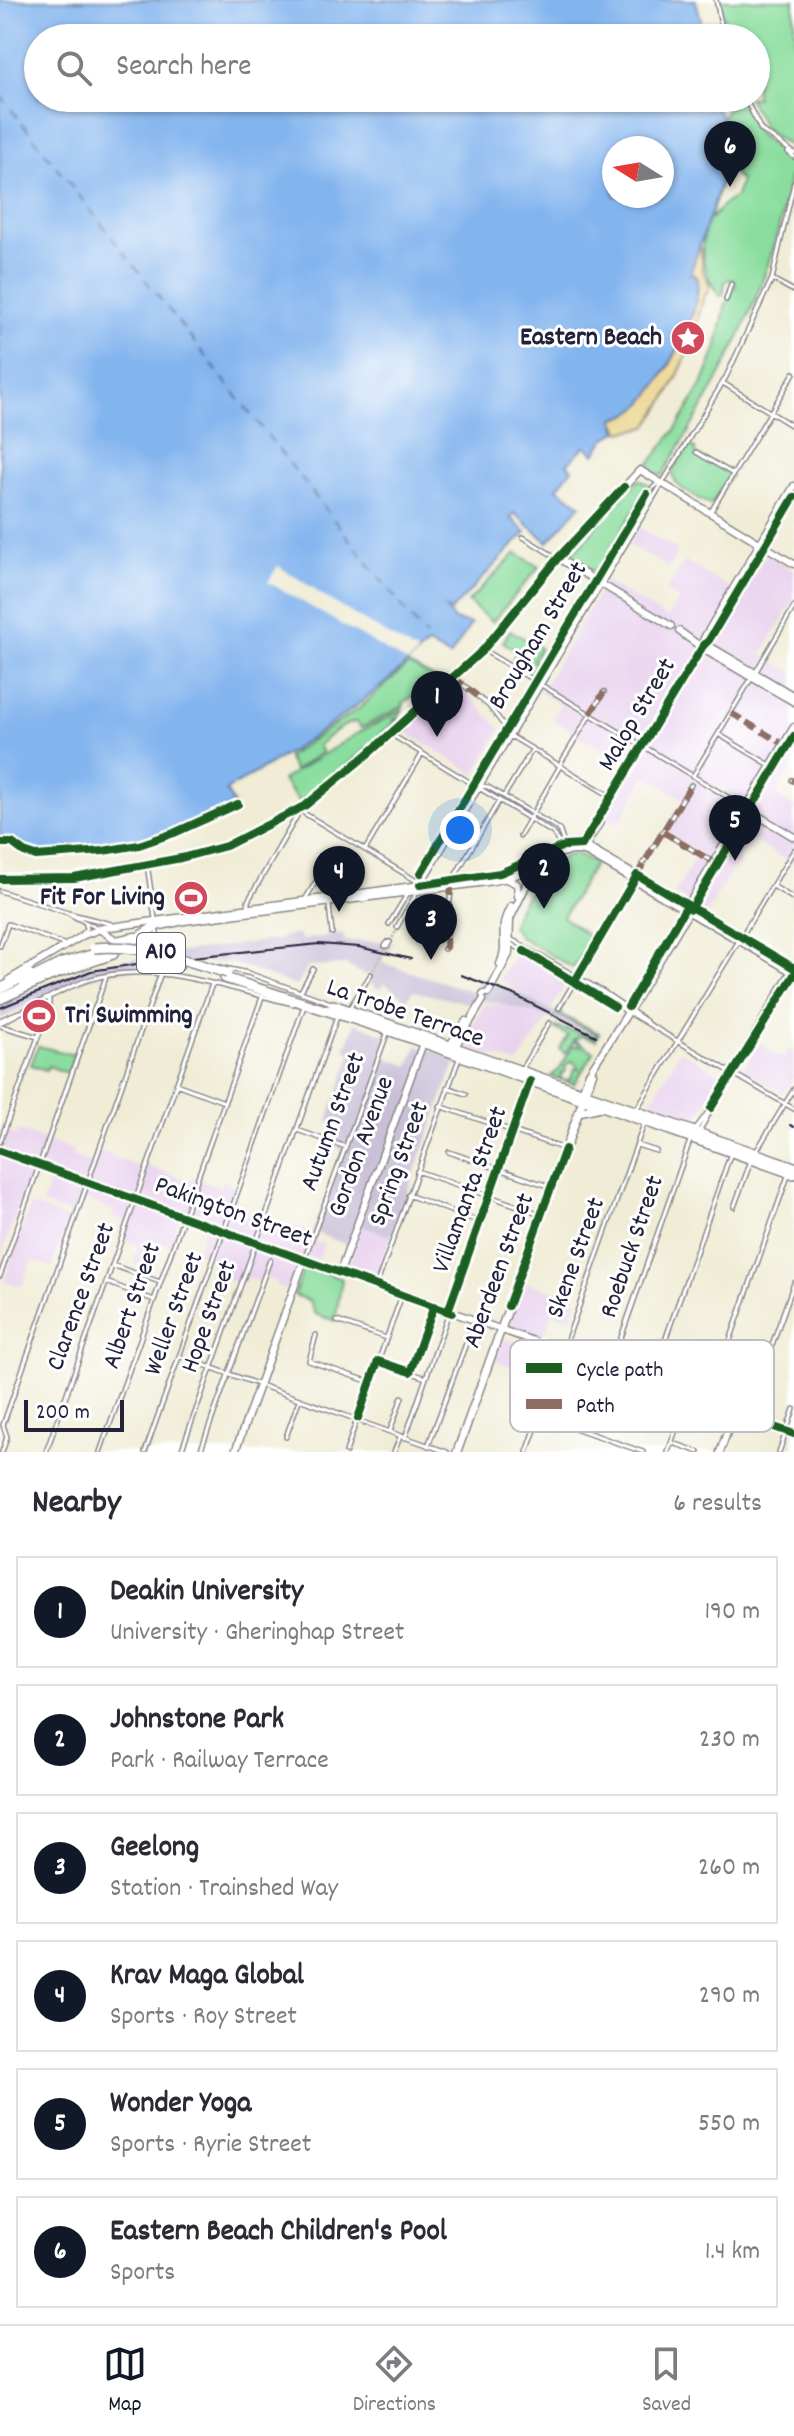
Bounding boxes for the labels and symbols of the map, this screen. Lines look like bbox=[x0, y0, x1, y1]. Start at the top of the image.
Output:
pin: 6 bbox=[704, 121, 756, 187]
north arrow bbox=[602, 136, 674, 208]
place icon: Eastern Beach bbox=[669, 319, 707, 357]
place label: Eastern Beach bbox=[520, 320, 662, 357]
street label: Brougham Street bbox=[480, 554, 598, 717]
street label: Malop Street bbox=[590, 651, 687, 779]
pin: 1 bbox=[411, 671, 463, 737]
pin: 5 bbox=[709, 795, 761, 861]
your location bbox=[440, 810, 480, 850]
pin: 2 bbox=[518, 843, 570, 909]
pin: 4 bbox=[313, 846, 365, 912]
sports icon: Fit For Living bbox=[172, 879, 210, 917]
place label: Fit For Living bbox=[40, 880, 165, 917]
pin: 3 bbox=[405, 894, 457, 960]
road number: A10 bbox=[137, 933, 185, 973]
street label: La Trobe Terrace bbox=[321, 970, 489, 1058]
sports icon: Tri Swimming bbox=[20, 997, 58, 1035]
place label: Tri Swimming bbox=[65, 998, 193, 1035]
street label: Autumn Street bbox=[292, 1047, 376, 1197]
street label: Gordon Avenue bbox=[319, 1072, 405, 1222]
street label: Spring Street bbox=[360, 1096, 440, 1232]
street label: Villamanta Street bbox=[424, 1101, 518, 1278]
street label: Pakington Street bbox=[149, 1167, 317, 1259]
street label: Roebuck Street bbox=[591, 1170, 675, 1323]
street label: Aberdeen Street bbox=[455, 1188, 545, 1354]
street label: Skene Street bbox=[538, 1192, 616, 1324]
street label: Clarence Street bbox=[38, 1217, 126, 1376]
street label: Albert Street bbox=[94, 1237, 172, 1374]
street label: Weller Street bbox=[136, 1247, 215, 1381]
street label: Hope Street bbox=[173, 1255, 248, 1379]
legend bbox=[510, 1340, 774, 1432]
text: Cycle path bbox=[576, 1356, 663, 1387]
text: Path bbox=[576, 1392, 615, 1423]
scale bar bbox=[24, 1396, 124, 1432]

